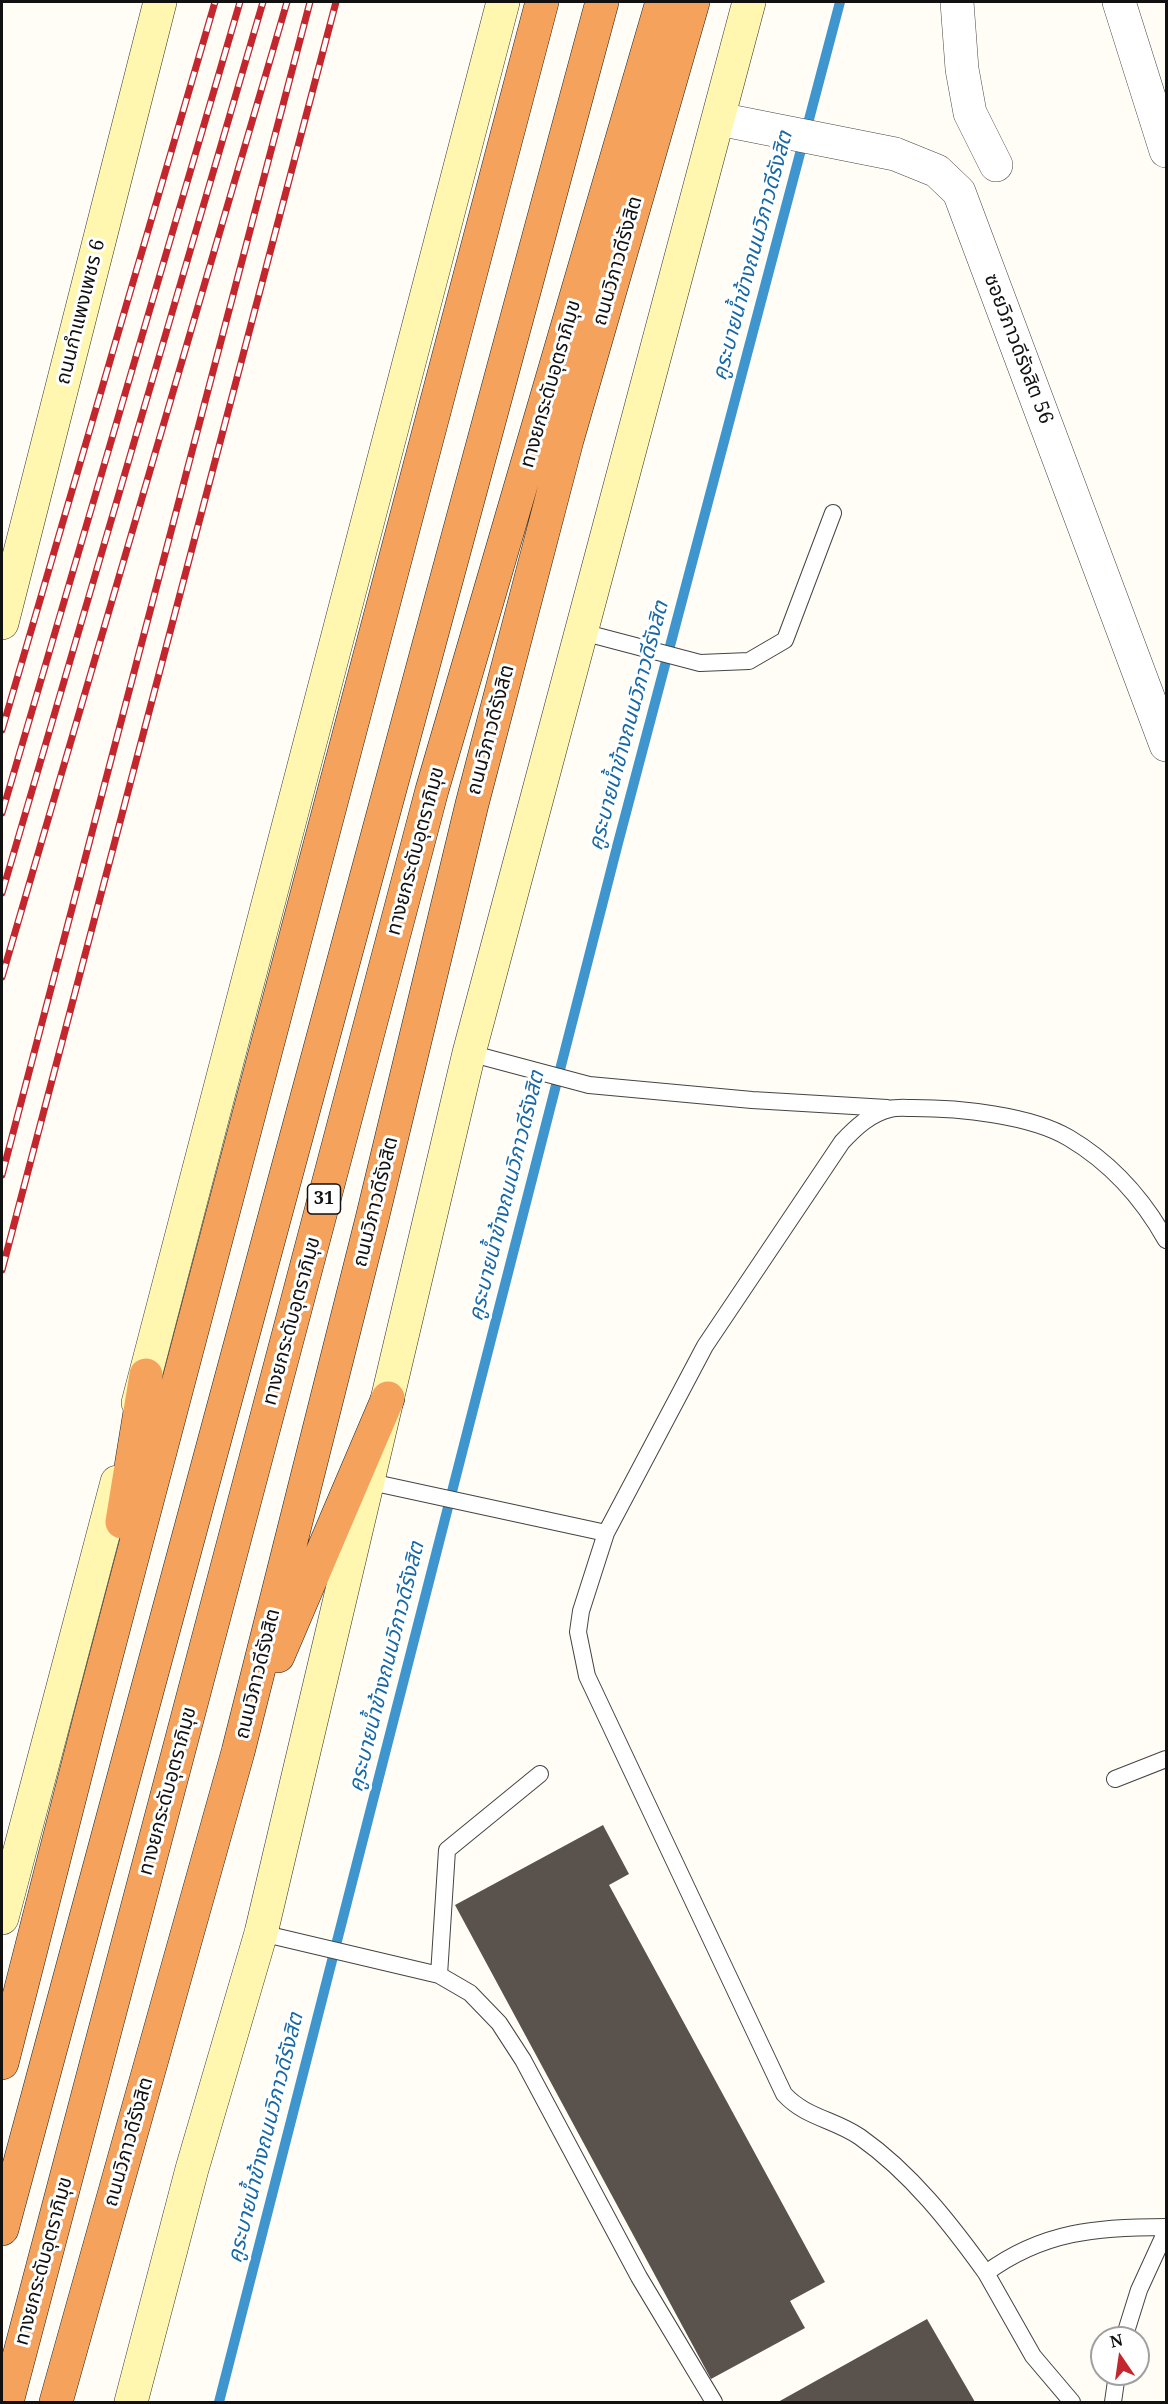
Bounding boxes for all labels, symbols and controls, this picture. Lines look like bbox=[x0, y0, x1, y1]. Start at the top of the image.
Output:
water label: คูระบายน้ำข้างถนนวิภาวดีรังสิต bbox=[708, 129, 798, 383]
street label: ถนนวิภาวดีรังสิต bbox=[588, 194, 648, 328]
street label: ถนนกำแพงเพชร 6 bbox=[51, 237, 111, 387]
street label: ซอยวิภาวดีรังสิต 56 bbox=[978, 271, 1058, 427]
street label: ทางยกระดับอุตราภิมุข bbox=[516, 297, 586, 471]
water label: คูระบายน้ำข้างถนนวิภาวดีรังสิต bbox=[584, 599, 674, 853]
street label: ถนนวิภาวดีรังสิต bbox=[462, 662, 520, 798]
street label: ทางยกระดับอุตราภิมุข bbox=[382, 764, 450, 938]
water label: คูระบายน้ำข้างถนนวิภาวดีรังสิต bbox=[464, 1068, 550, 1324]
street label: ถนนวิภาวดีรังสิต bbox=[348, 1134, 404, 1270]
road number: 31 bbox=[308, 1184, 340, 1214]
street label: ทางยกระดับอุตราภิมุข bbox=[258, 1234, 326, 1408]
water label: คูระบายน้ำข้างถนนวิภาวดีรังสิต bbox=[344, 1539, 430, 1795]
street label: ถนนวิภาวดีรังสิต bbox=[230, 1606, 286, 1742]
street label: ทางยกระดับอุตราภิมุข bbox=[134, 1704, 202, 1878]
water label: คูระบายน้ำข้างถนนวิภาวดีรังสิต bbox=[223, 2010, 309, 2266]
street label: ถนนวิภาวดีรังสิต bbox=[99, 2075, 159, 2209]
street label: ทางยกระดับอุตราภิมุข bbox=[10, 2174, 78, 2348]
north arrow bbox=[1090, 2326, 1150, 2386]
text: N bbox=[1108, 2328, 1125, 2353]

